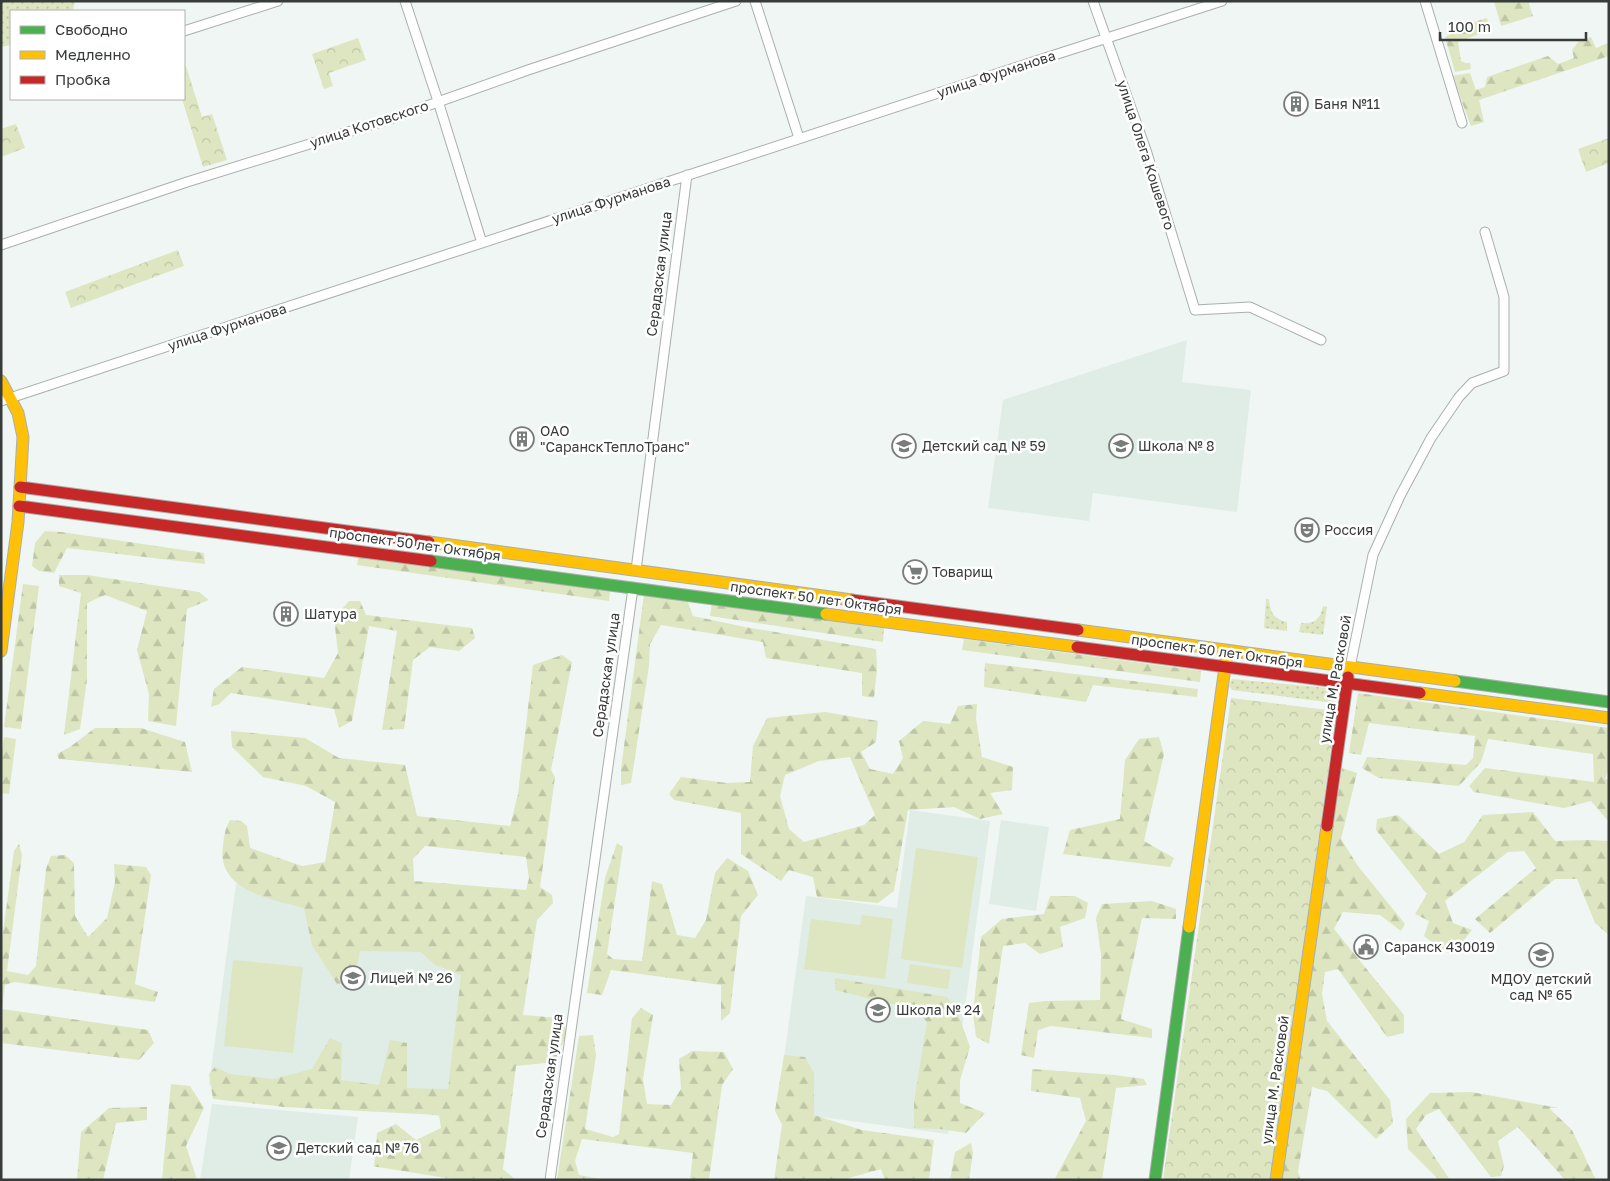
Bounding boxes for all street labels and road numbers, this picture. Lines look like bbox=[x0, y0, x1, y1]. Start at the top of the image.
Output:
street label: улица Фурманова bbox=[934, 46, 1057, 101]
street label: улица Олега Кошевого bbox=[1114, 78, 1179, 232]
street label: улица Котовского bbox=[307, 96, 430, 151]
street label: улица Фурманова bbox=[549, 172, 672, 227]
street label: Серадзская улица bbox=[642, 210, 675, 337]
street label: улица Фурманова bbox=[165, 299, 288, 354]
street label: проспект 50 лет Октября bbox=[328, 523, 502, 564]
street label: проспект 50 лет Октября bbox=[729, 577, 903, 618]
street label: Серадзская улица bbox=[588, 611, 623, 738]
street label: улица М. Расковой bbox=[1315, 613, 1354, 744]
street label: проспект 50 лет Октября bbox=[1130, 630, 1304, 671]
street label: Серадзская улица bbox=[531, 1012, 566, 1139]
street label: улица М. Расковой bbox=[1257, 1014, 1292, 1145]

